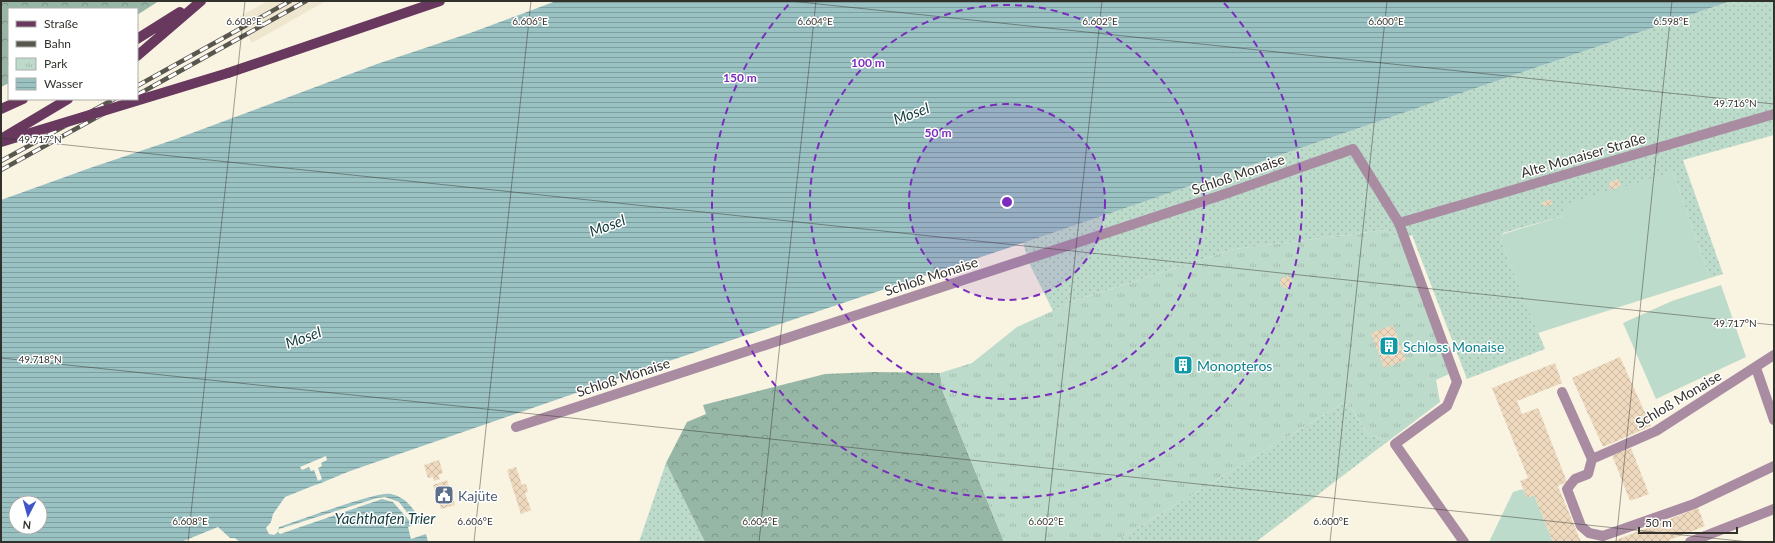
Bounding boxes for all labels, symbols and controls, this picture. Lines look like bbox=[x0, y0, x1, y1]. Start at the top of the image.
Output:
legend bbox=[8, 8, 138, 100]
text: 6.608°E bbox=[226, 15, 262, 27]
text: 6.606°E bbox=[512, 15, 548, 27]
text: 6.604°E bbox=[797, 15, 833, 27]
text: 6.602°E bbox=[1082, 15, 1118, 27]
text: 6.600°E bbox=[1368, 15, 1404, 27]
text: 6.598°E bbox=[1653, 15, 1689, 27]
text: Straße bbox=[44, 16, 78, 31]
text: Bahn bbox=[44, 36, 71, 51]
text: 100 m bbox=[851, 55, 885, 70]
text: Park bbox=[44, 56, 68, 71]
text: 150 m bbox=[723, 70, 757, 85]
text: Wasser bbox=[44, 76, 83, 91]
text: 49.716°N bbox=[1713, 97, 1757, 109]
water label: Mosel bbox=[891, 98, 932, 128]
text: 50 m bbox=[925, 125, 951, 140]
street label: Alte Monaiser Straße bbox=[1519, 129, 1647, 181]
text: 49.717°N bbox=[18, 133, 62, 145]
street label: Schloß Monaise bbox=[1189, 150, 1287, 198]
centre of rings bbox=[1000, 195, 1014, 209]
water label: Mosel bbox=[587, 210, 628, 240]
street label: Schloß Monaise bbox=[882, 253, 980, 299]
text: 49.717°N bbox=[1713, 317, 1757, 329]
water label: Mosel bbox=[283, 322, 324, 352]
building icon: Schloss Monaise bbox=[1378, 335, 1400, 357]
place label: Schloss Monaise bbox=[1403, 338, 1504, 355]
text: 49.718°N bbox=[18, 353, 62, 365]
street label: Schloß Monaise bbox=[574, 354, 672, 400]
building icon: Monopteros bbox=[1172, 354, 1194, 376]
place label: Monopteros bbox=[1197, 357, 1272, 374]
street label: Schloß Monaise bbox=[1632, 367, 1724, 431]
public building icon: Kajüte bbox=[433, 484, 455, 506]
place label: Kajüte bbox=[458, 487, 498, 504]
north arrow bbox=[8, 495, 48, 535]
water label: Yachthafen Trier bbox=[335, 509, 436, 527]
scale bar bbox=[1639, 509, 1737, 535]
text: 6.608°E bbox=[172, 515, 208, 527]
text: 6.606°E bbox=[457, 515, 493, 527]
text: 6.604°E bbox=[742, 515, 778, 527]
text: 6.602°E bbox=[1028, 515, 1064, 527]
text: 6.600°E bbox=[1313, 515, 1349, 527]
text: 50 m bbox=[1645, 515, 1672, 530]
text: N bbox=[22, 519, 32, 532]

